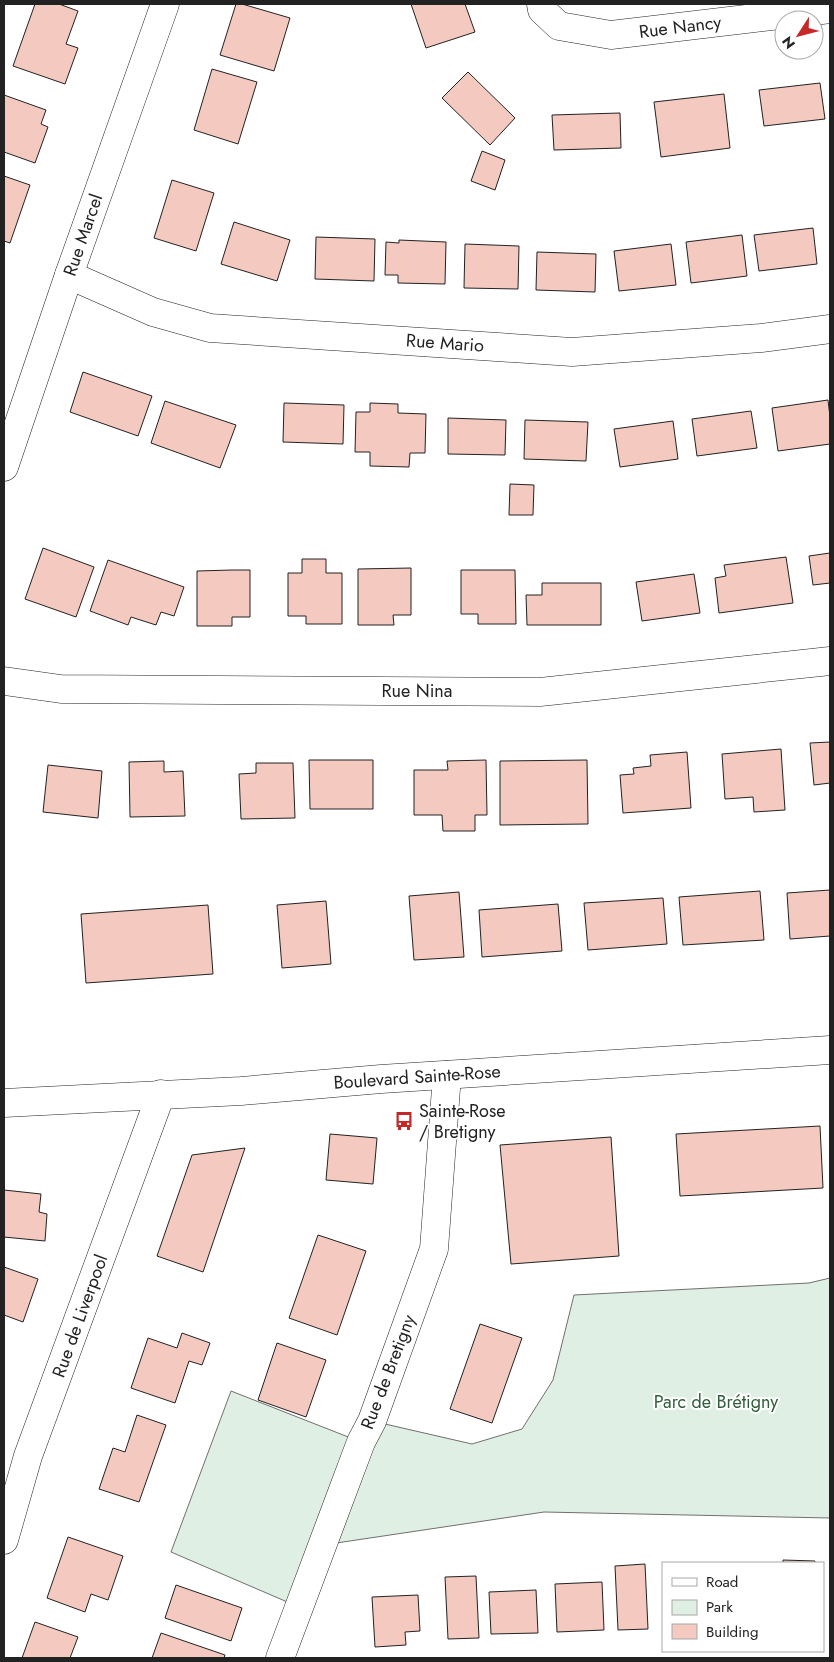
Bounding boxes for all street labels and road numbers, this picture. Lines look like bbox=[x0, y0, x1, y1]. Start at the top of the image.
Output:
street label: Rue Nancy bbox=[637, 9, 723, 45]
street label: Rue Marcel bbox=[57, 190, 109, 280]
street label: Rue Mario bbox=[405, 327, 485, 359]
street label: Rue Nina bbox=[382, 678, 452, 704]
street label: Boulevard Sainte-Rose bbox=[333, 1058, 501, 1096]
street label: Rue de Liverpool bbox=[46, 1251, 114, 1381]
street label: Rue de Bretigny bbox=[354, 1311, 422, 1433]

